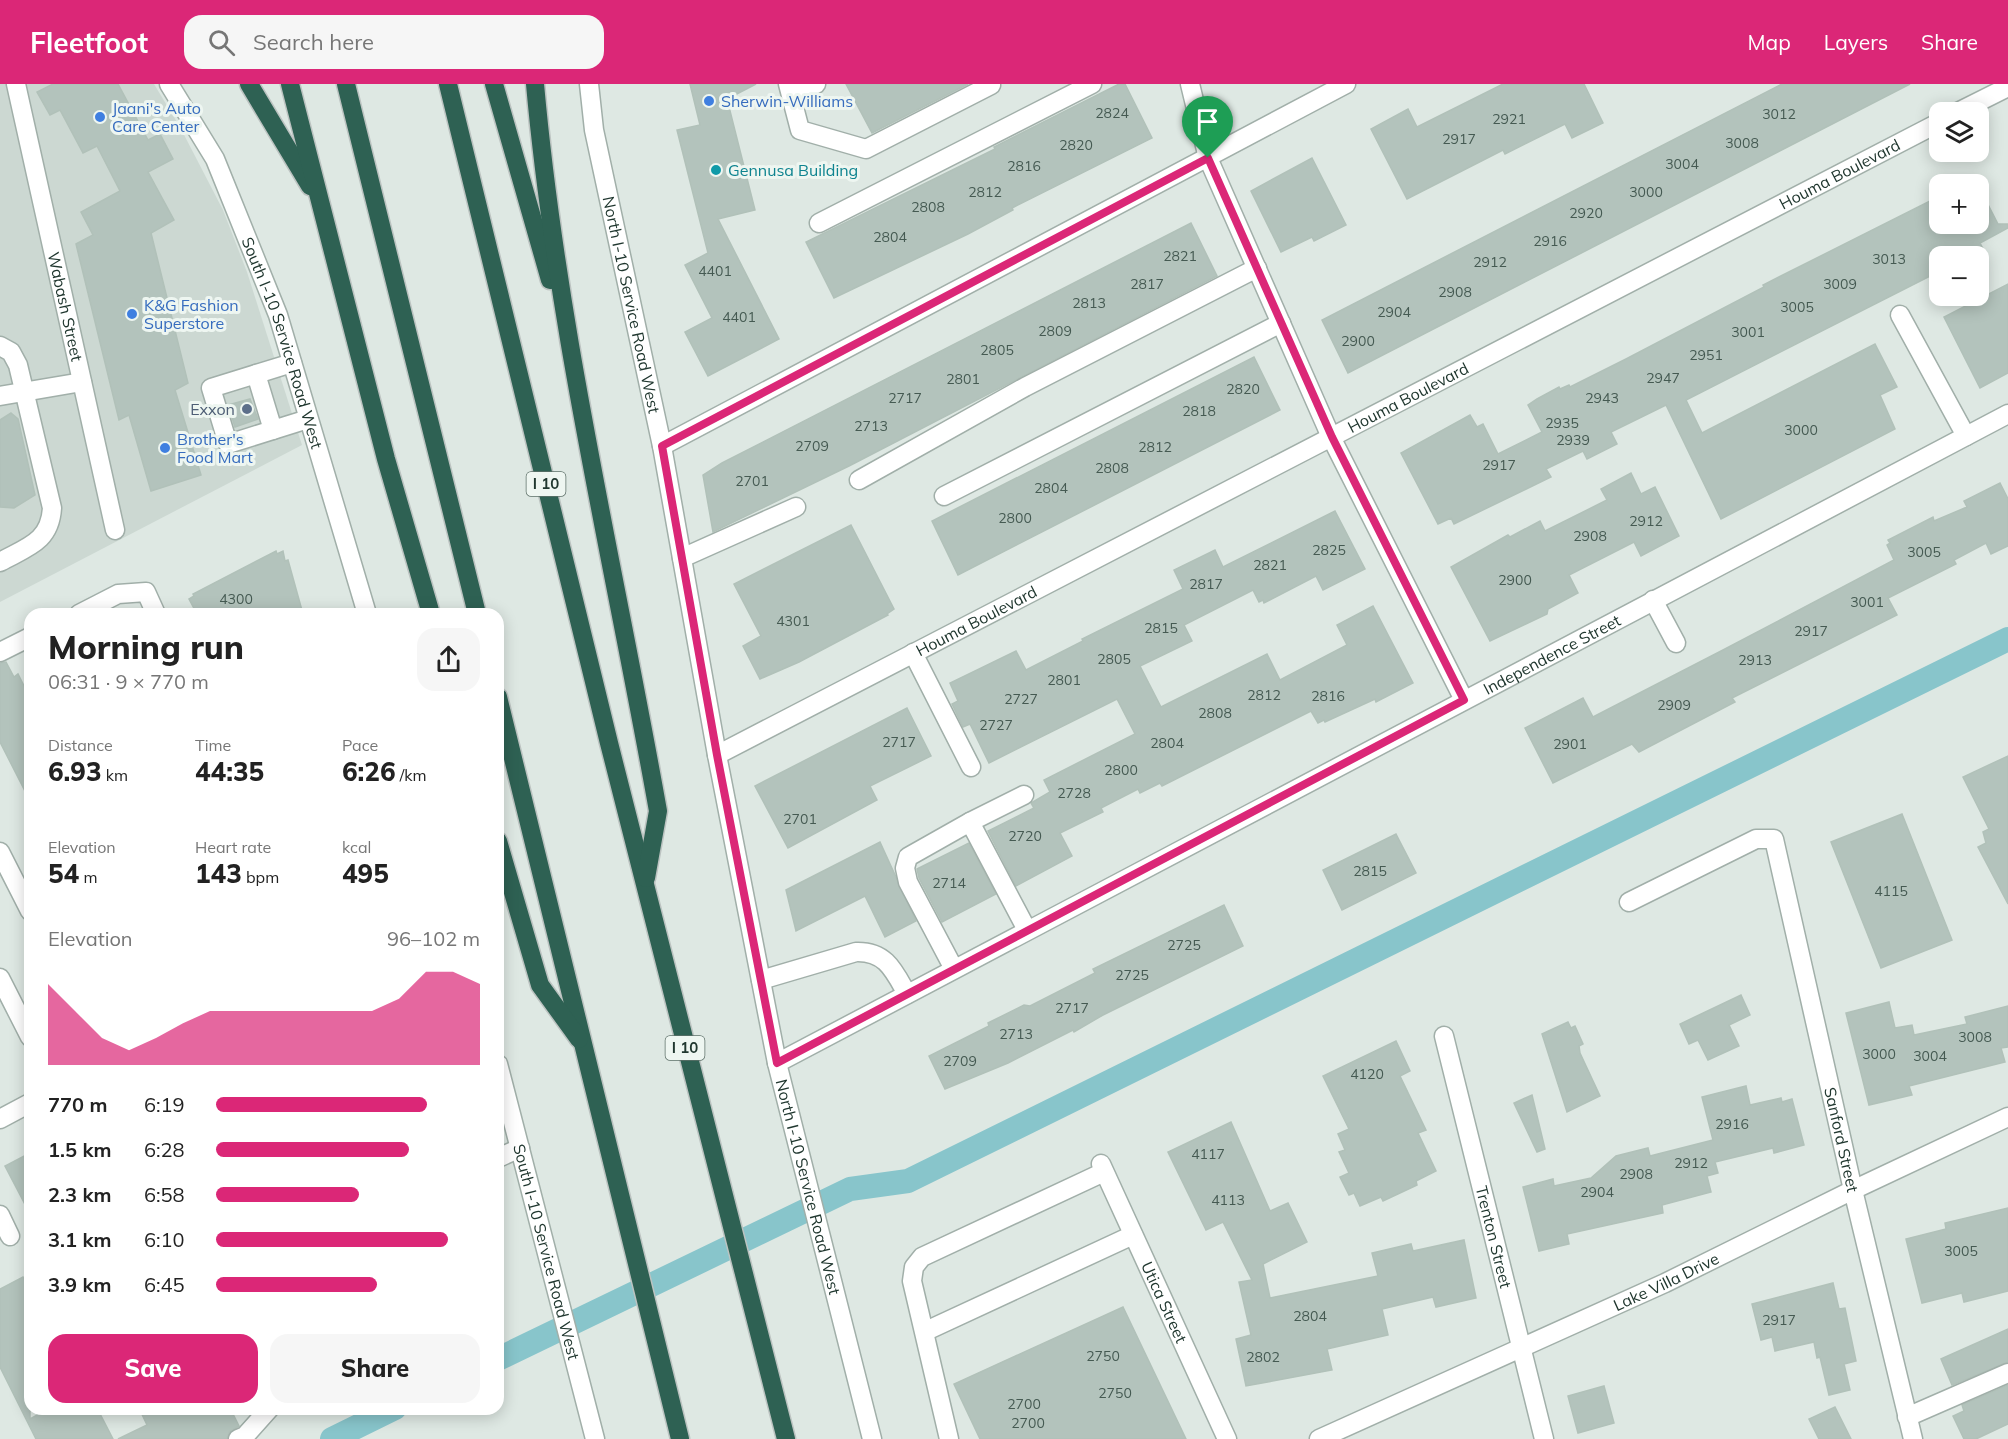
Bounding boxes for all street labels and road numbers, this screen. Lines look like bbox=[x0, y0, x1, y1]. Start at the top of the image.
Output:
street label: Houma Boulevard bbox=[1776, 134, 1903, 214]
street label: North I-10 Service Road West bbox=[599, 194, 665, 415]
street label: South I-10 Service Road West bbox=[237, 234, 327, 451]
street label: Wabash Street bbox=[44, 250, 87, 364]
street label: Houma Boulevard bbox=[1344, 358, 1472, 437]
road number: I 10 bbox=[526, 472, 566, 496]
street label: Houma Boulevard bbox=[912, 581, 1040, 660]
street label: Independence Street bbox=[1480, 610, 1624, 699]
road number: I 10 bbox=[666, 1036, 704, 1060]
street label: North I-10 Service Road West bbox=[772, 1077, 845, 1297]
street label: Sanford Street bbox=[1820, 1085, 1863, 1195]
street label: South I-10 Service Road West bbox=[509, 1142, 584, 1362]
street label: Trenton Street bbox=[1472, 1184, 1516, 1291]
street label: Lake Villa Drive bbox=[1610, 1248, 1722, 1315]
street label: Utica Street bbox=[1137, 1258, 1192, 1346]

